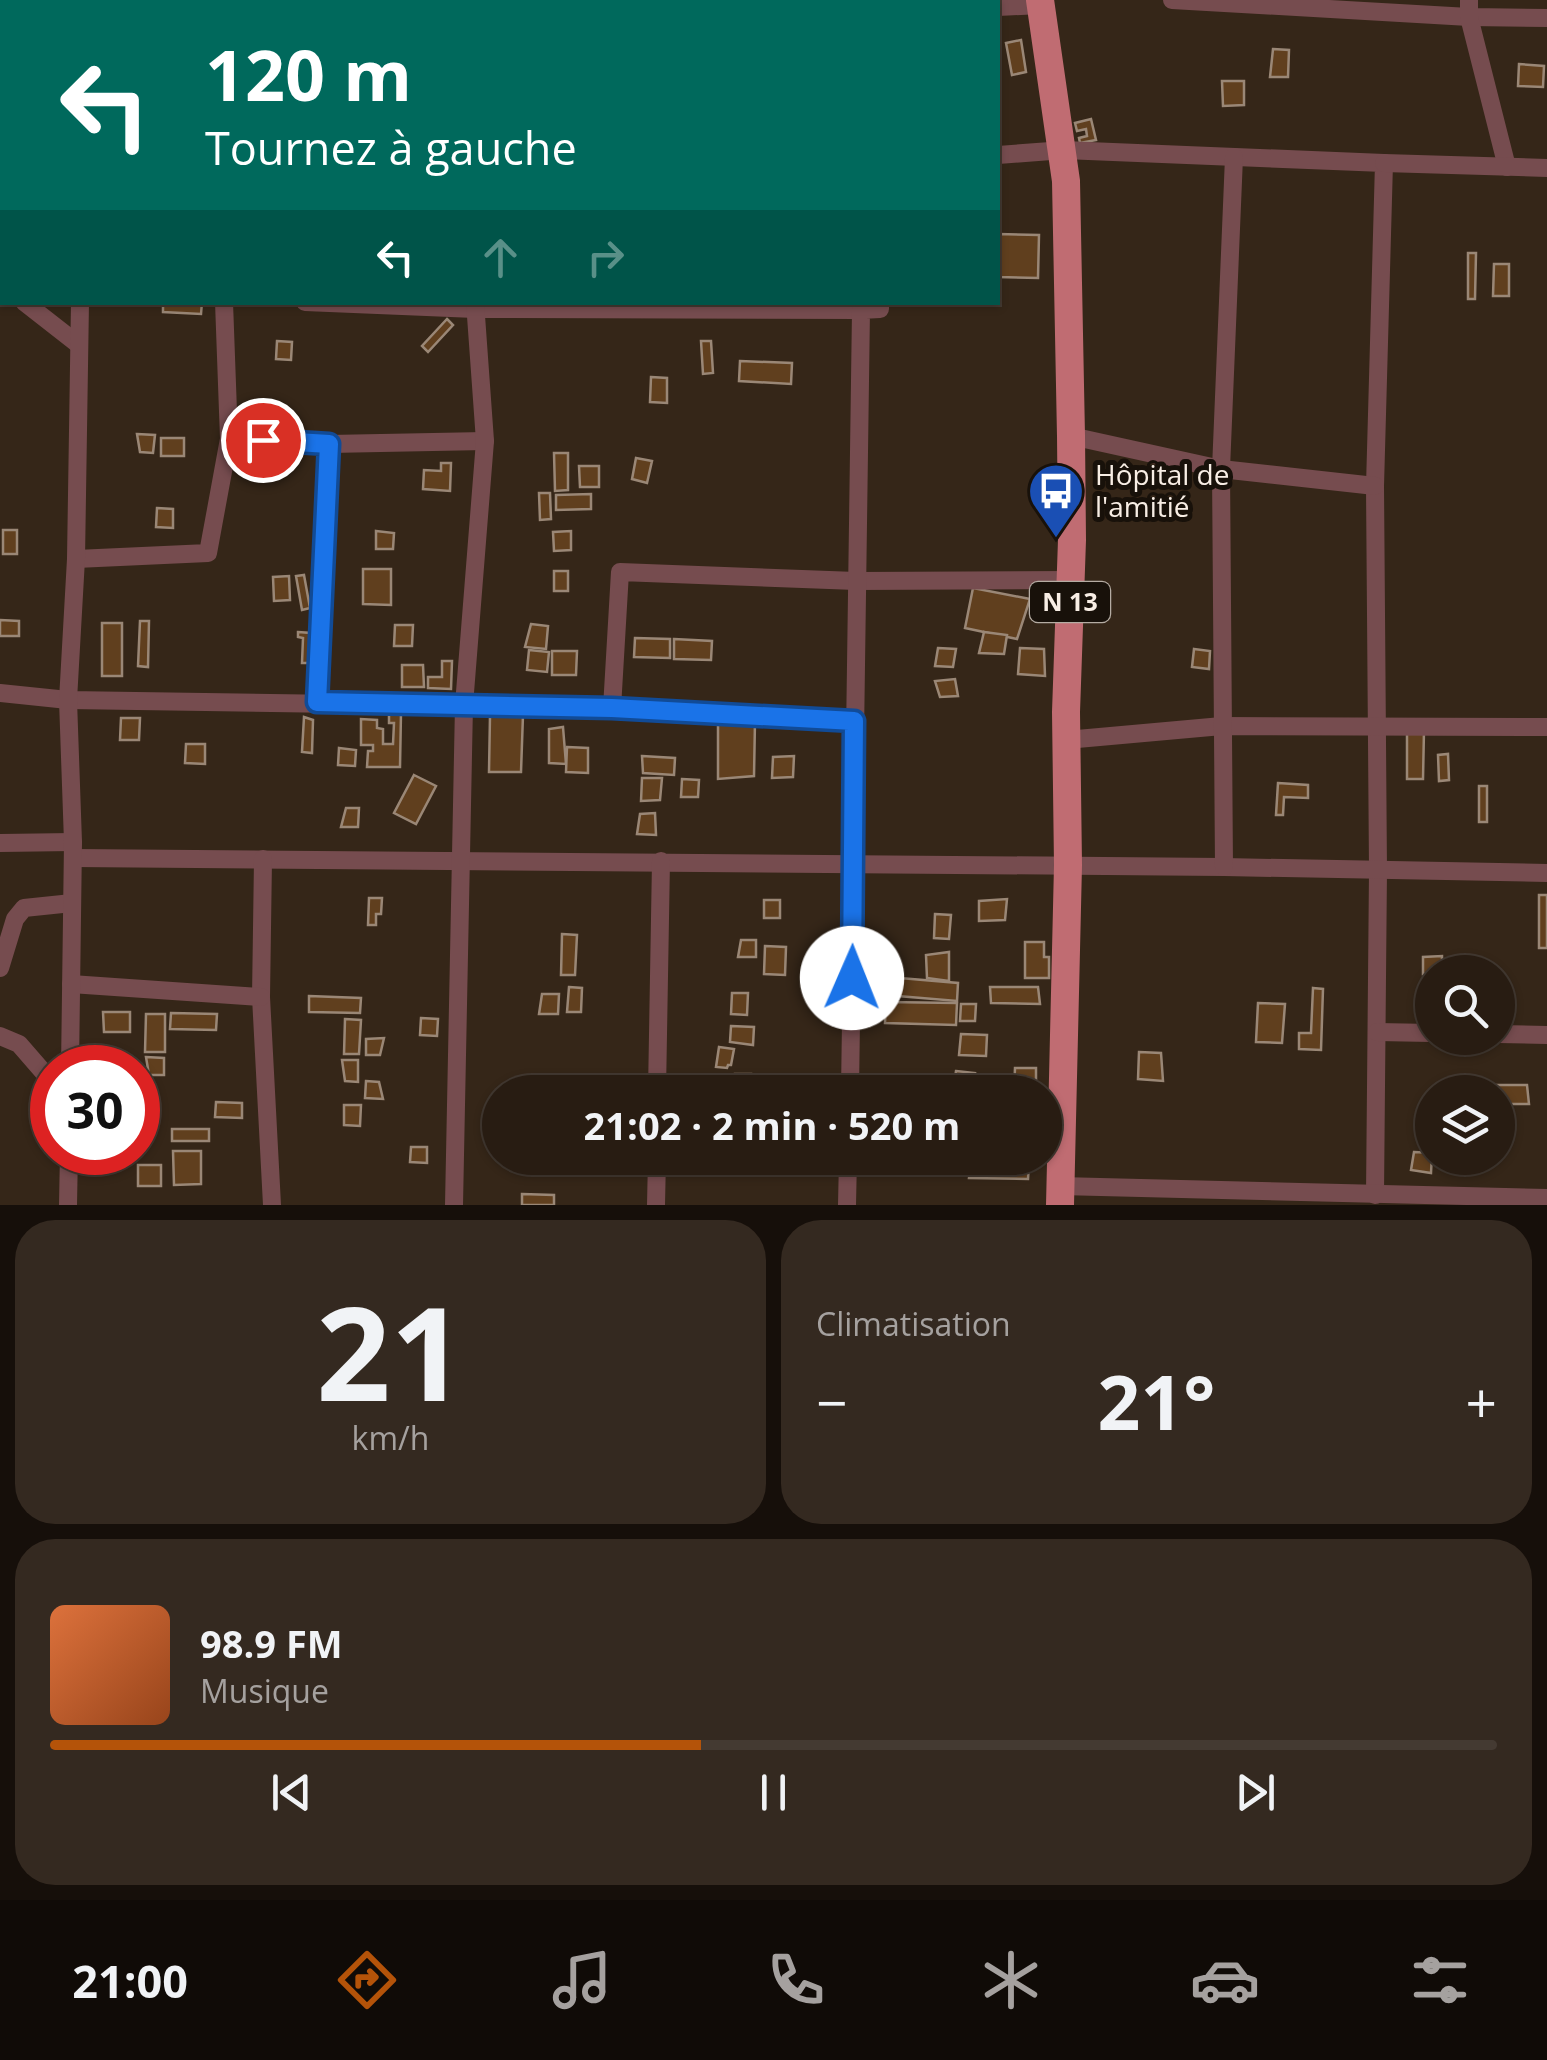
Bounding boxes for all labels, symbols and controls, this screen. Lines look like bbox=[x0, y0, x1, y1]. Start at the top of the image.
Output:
text: 120 m bbox=[205, 26, 412, 122]
icon: left bbox=[40, 40, 170, 170]
text: Tournez à gauche bbox=[205, 117, 577, 178]
icon: left bbox=[368, 230, 423, 285]
icon: ahead bbox=[473, 230, 528, 285]
icon: right bbox=[578, 230, 633, 285]
pin bbox=[221, 398, 306, 483]
icon: arrive bbox=[236, 413, 291, 468]
place label: Hôpital de l'amitié bbox=[1095, 455, 1229, 525]
bus stop icon: Hôpital de l'amitié bbox=[1026, 461, 1086, 540]
road number: N 13 bbox=[1030, 582, 1110, 622]
position arrow bbox=[800, 926, 904, 1030]
map controls bbox=[1415, 955, 1515, 1175]
button: search bbox=[1415, 955, 1515, 1055]
speed limit sign: 30 bbox=[30, 1045, 160, 1175]
button: layers bbox=[1415, 1075, 1515, 1175]
text: 21:02 · 2 min · 520 m bbox=[584, 1099, 960, 1151]
text: 21 bbox=[316, 1262, 465, 1439]
text: Climatisation bbox=[816, 1302, 1011, 1345]
text: 21° bbox=[1098, 1350, 1215, 1452]
text: − bbox=[816, 1364, 847, 1439]
text: + bbox=[1466, 1364, 1497, 1439]
text: km/h bbox=[352, 1416, 429, 1459]
text: 98.9 FM bbox=[200, 1617, 343, 1669]
text: Musique bbox=[200, 1669, 329, 1712]
icon: previous bbox=[264, 1765, 319, 1820]
icon: pause bbox=[746, 1765, 801, 1820]
icon: next bbox=[1228, 1765, 1283, 1820]
icon: directions bbox=[332, 1945, 402, 2015]
icon: music bbox=[547, 1945, 617, 2015]
icon: phone bbox=[761, 1945, 831, 2015]
icon: climate bbox=[976, 1945, 1046, 2015]
icon: car bbox=[1190, 1945, 1260, 2015]
icon: filters bbox=[1405, 1945, 1475, 2015]
text: 21:00 bbox=[72, 1950, 188, 2011]

